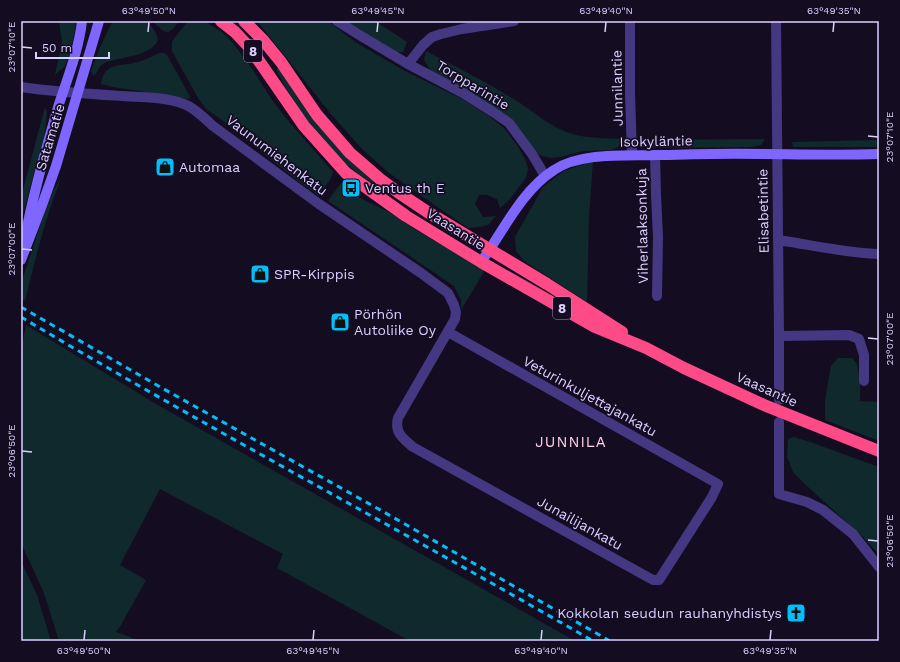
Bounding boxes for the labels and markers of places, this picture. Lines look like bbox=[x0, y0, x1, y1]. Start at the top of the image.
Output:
shop icon: Automaa bbox=[154, 156, 176, 178]
place label: Automaa bbox=[179, 159, 240, 175]
bus stop icon: Ventus th E bbox=[340, 177, 362, 199]
place label: Ventus th E bbox=[365, 180, 445, 196]
shop icon: SPR-Kirppis bbox=[249, 263, 271, 285]
place label: SPR-Kirppis bbox=[274, 266, 355, 282]
place label: Pörhön Autoliike Oy bbox=[354, 306, 437, 338]
shop icon: Pörhön Autoliike Oy bbox=[329, 311, 351, 333]
church icon: Kokkolan seudun rauhanyhdistys bbox=[785, 602, 807, 624]
place label: Kokkolan seudun rauhanyhdistys bbox=[557, 605, 782, 621]

